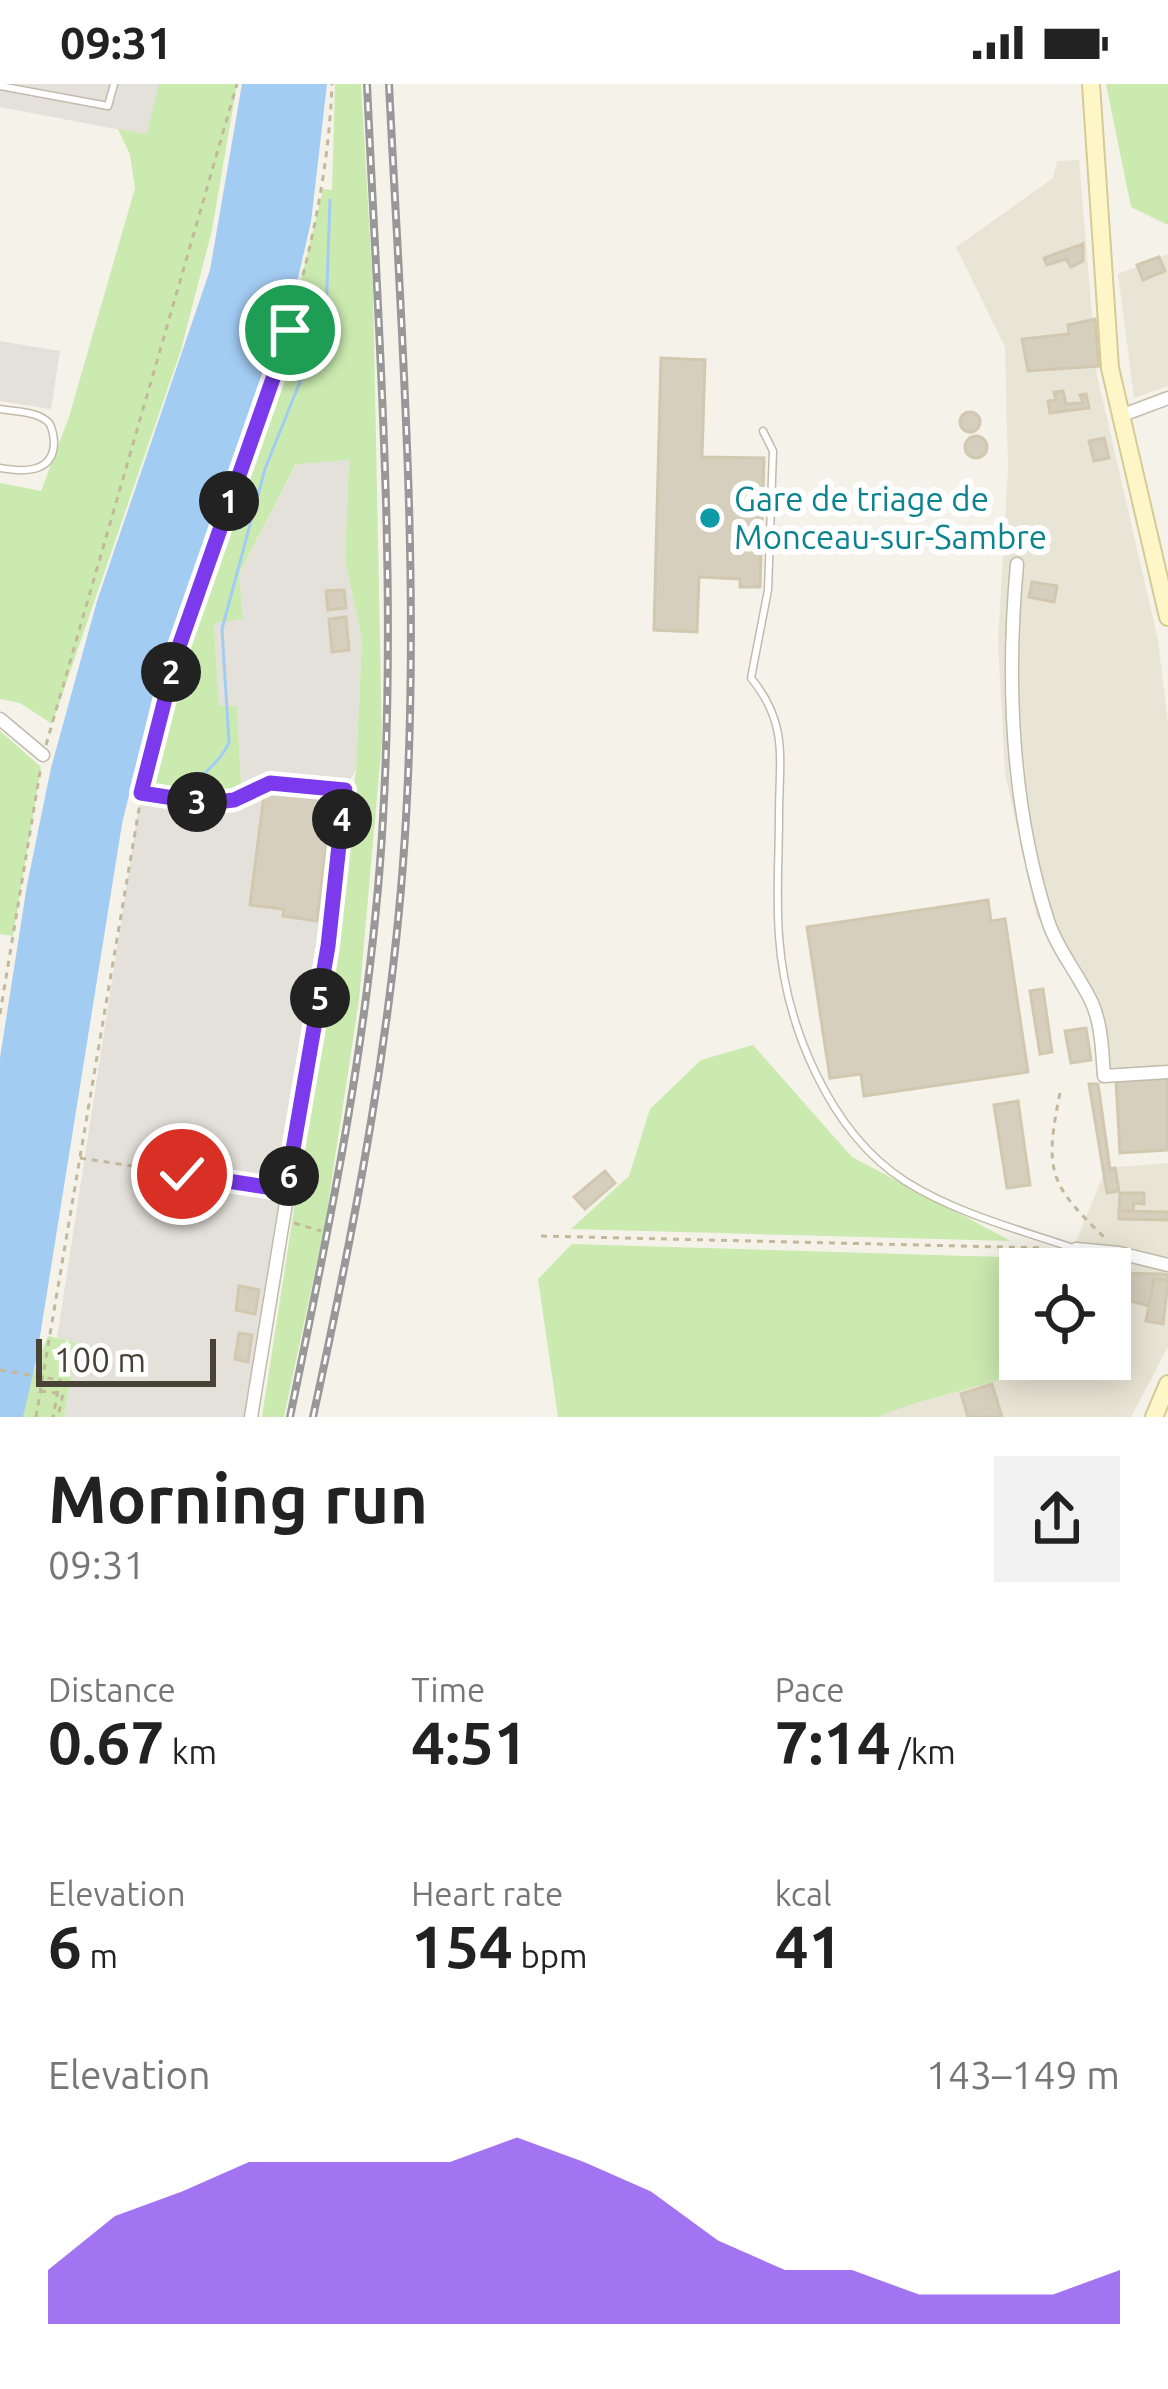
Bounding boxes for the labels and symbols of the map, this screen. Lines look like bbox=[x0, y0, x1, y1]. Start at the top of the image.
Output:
pin bbox=[239, 279, 341, 381]
pin: 1 bbox=[199, 471, 259, 531]
place label: Gare de triage de Monceau-sur-Sambre bbox=[734, 480, 1047, 555]
marker: Gare de triage de Monceau-sur-Sambre bbox=[697, 505, 723, 531]
pin: 2 bbox=[141, 642, 201, 702]
pin: 3 bbox=[167, 772, 227, 832]
pin: 4 bbox=[312, 789, 372, 849]
pin: 5 bbox=[290, 968, 350, 1028]
pin bbox=[131, 1123, 233, 1225]
pin: 6 bbox=[259, 1146, 319, 1206]
scale bar bbox=[36, 1333, 216, 1386]

